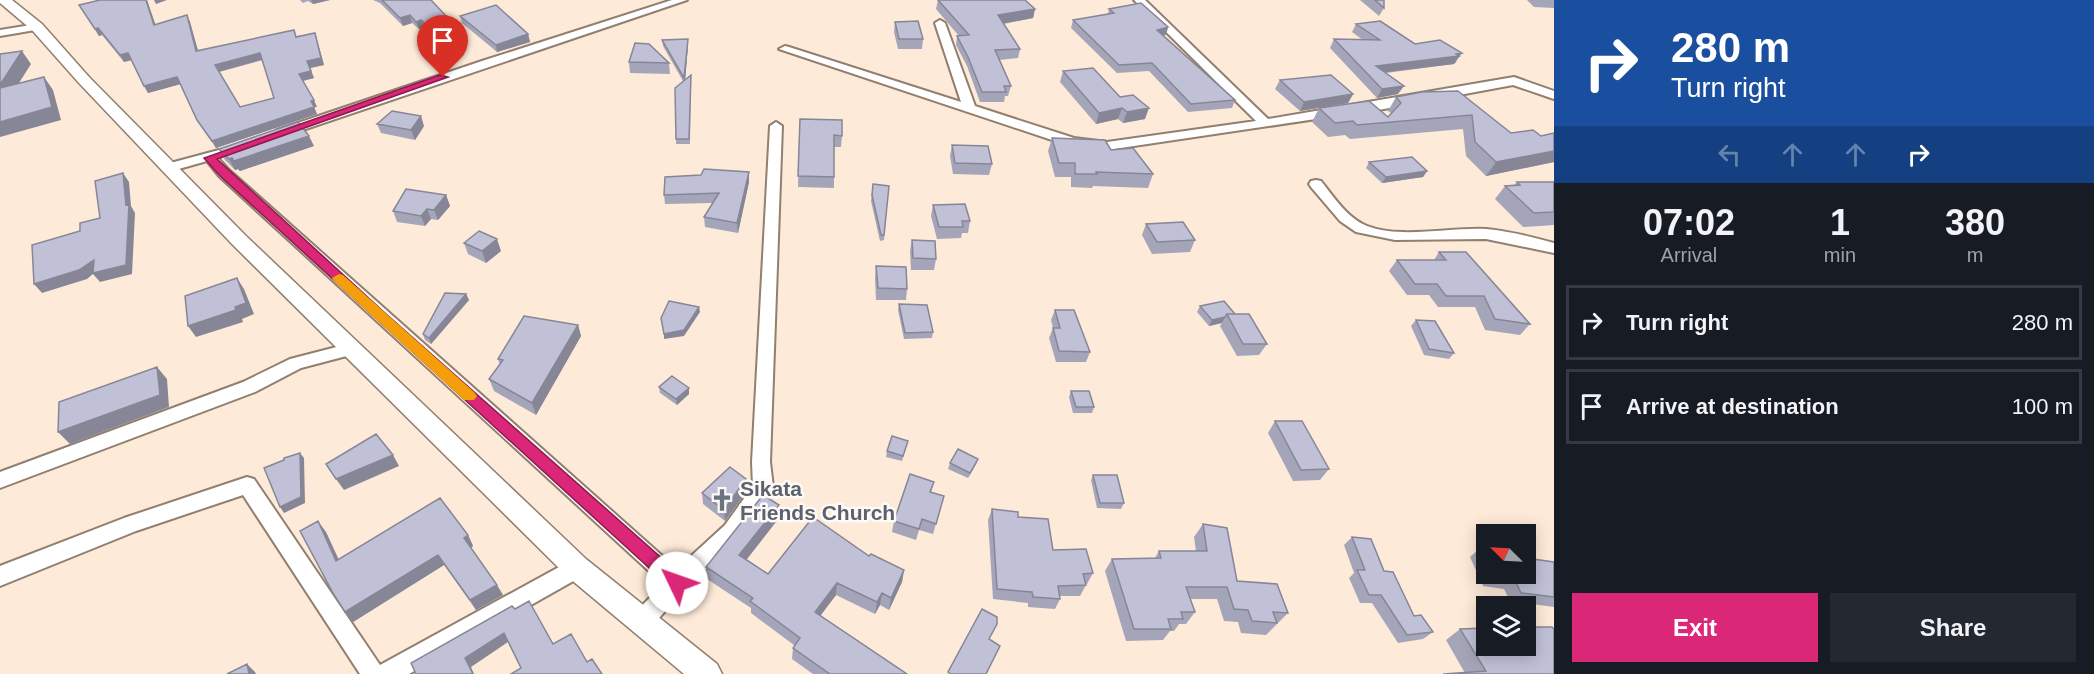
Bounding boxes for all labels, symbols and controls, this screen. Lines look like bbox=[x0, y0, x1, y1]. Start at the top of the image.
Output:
pin bbox=[417, 15, 468, 77]
icon: arrive bbox=[426, 24, 459, 57]
icon: right bbox=[1572, 24, 1650, 102]
text: 280 m bbox=[1671, 24, 1790, 71]
text: Turn right bbox=[1671, 73, 1786, 103]
icon: left bbox=[1713, 138, 1746, 171]
icon: ahead bbox=[1776, 138, 1809, 171]
icon: ahead bbox=[1839, 138, 1872, 171]
icon: right bbox=[1902, 138, 1935, 171]
text: 07:02 bbox=[1643, 202, 1735, 243]
text: 1 bbox=[1830, 202, 1850, 243]
text: 380 bbox=[1945, 202, 2005, 243]
text: Arrival bbox=[1661, 244, 1717, 266]
text: min bbox=[1824, 244, 1856, 266]
text: m bbox=[1967, 244, 1983, 266]
icon: right bbox=[1575, 306, 1608, 339]
text: Turn right bbox=[1626, 310, 1728, 335]
text: 280 m bbox=[2012, 310, 2073, 335]
icon: arrive bbox=[1575, 390, 1608, 423]
text: Arrive at destination bbox=[1626, 394, 1839, 419]
text: 100 m bbox=[2012, 394, 2073, 419]
place label: Sikata Friends Church bbox=[740, 477, 895, 524]
church icon: Sikata Friends Church bbox=[709, 487, 735, 513]
north arrow bbox=[1476, 524, 1536, 584]
map controls bbox=[1476, 524, 1536, 656]
position arrow bbox=[645, 551, 709, 615]
button: Exit bbox=[1572, 593, 1818, 662]
button: Share bbox=[1830, 593, 2076, 662]
button: layers bbox=[1476, 596, 1536, 656]

